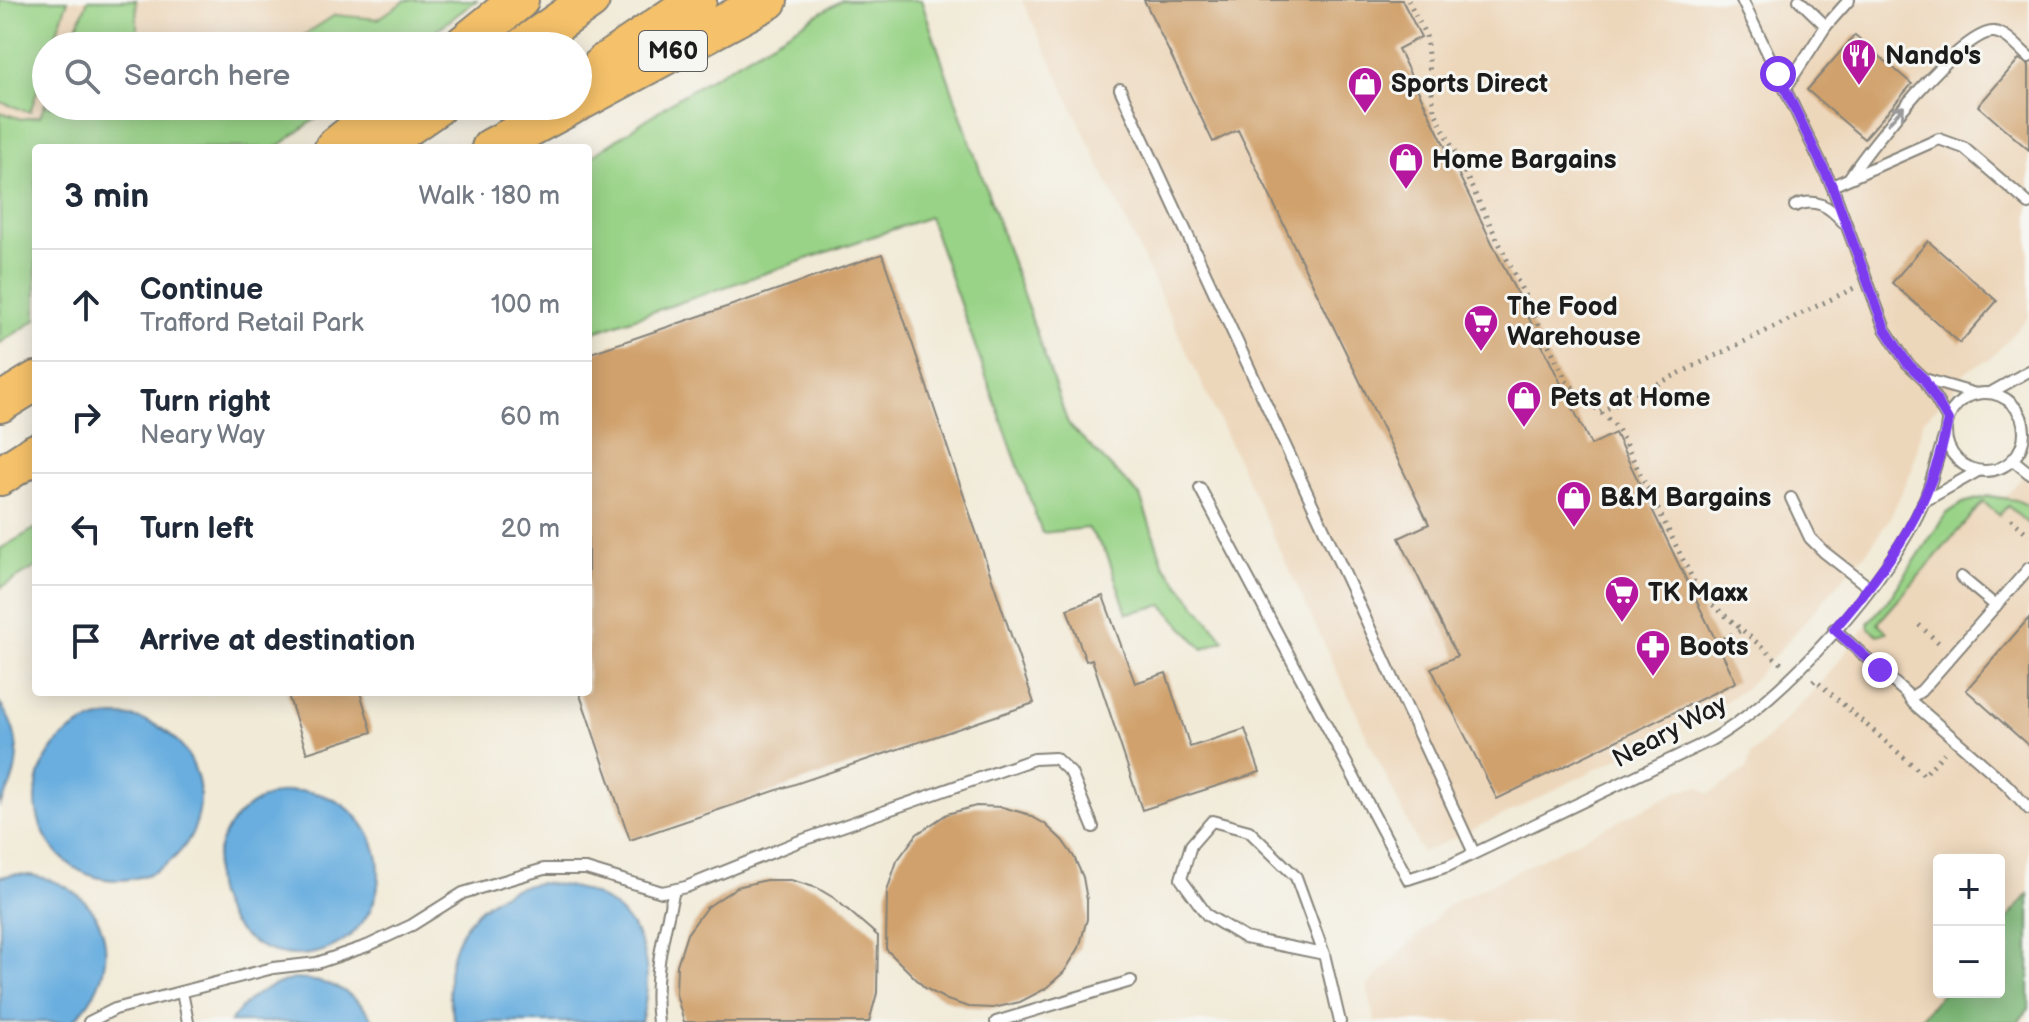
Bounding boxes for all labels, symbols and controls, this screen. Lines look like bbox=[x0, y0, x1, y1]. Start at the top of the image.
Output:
road number: M60 bbox=[639, 31, 707, 71]
search box bbox=[32, 32, 592, 120]
restaurant icon: Nando's bbox=[1840, 37, 1878, 87]
place label: Nando's bbox=[1885, 41, 1981, 72]
icon: search bbox=[60, 54, 104, 98]
route start bbox=[1760, 56, 1796, 92]
text: Search here bbox=[124, 58, 290, 94]
shop icon: Sports Direct bbox=[1346, 65, 1384, 115]
place label: Sports Direct bbox=[1391, 69, 1548, 100]
one-way arrow bbox=[1887, 105, 1905, 125]
shop icon: Home Bargains bbox=[1387, 141, 1425, 191]
place label: Home Bargains bbox=[1432, 145, 1617, 176]
text: 3 min bbox=[64, 176, 149, 217]
text: Walk · 180 m bbox=[419, 181, 560, 212]
text: Continue bbox=[140, 272, 263, 308]
icon: ahead bbox=[64, 283, 108, 327]
text: 100 m bbox=[491, 290, 560, 321]
place label: The Food Warehouse bbox=[1507, 292, 1641, 353]
supermarket icon: The Food Warehouse bbox=[1462, 303, 1500, 353]
text: Trafford Retail Park bbox=[140, 308, 363, 339]
shop icon: Pets at Home bbox=[1505, 379, 1543, 429]
place label: Pets at Home bbox=[1550, 383, 1710, 414]
text: Turn right bbox=[140, 384, 271, 420]
icon: right bbox=[64, 395, 108, 439]
text: 60 m bbox=[500, 402, 560, 433]
text: Neary Way bbox=[140, 420, 265, 451]
shop icon: B&M Bargains bbox=[1555, 479, 1593, 529]
place label: B&M Bargains bbox=[1600, 483, 1772, 514]
icon: left bbox=[64, 507, 108, 551]
text: Turn left bbox=[140, 511, 254, 547]
text: 20 m bbox=[501, 514, 560, 545]
supermarket icon: TK Maxx bbox=[1603, 574, 1641, 624]
place label: TK Maxx bbox=[1648, 578, 1748, 609]
icon: arrive bbox=[64, 619, 108, 663]
text: Arrive at destination bbox=[140, 623, 416, 659]
pharmacy icon: Boots bbox=[1634, 628, 1672, 678]
place label: Boots bbox=[1679, 632, 1749, 663]
route end bbox=[1862, 652, 1898, 688]
street label: Neary Way bbox=[1607, 689, 1733, 775]
map controls bbox=[1933, 854, 2005, 998]
button: + bbox=[1933, 854, 2005, 926]
button: − bbox=[1933, 926, 2005, 998]

